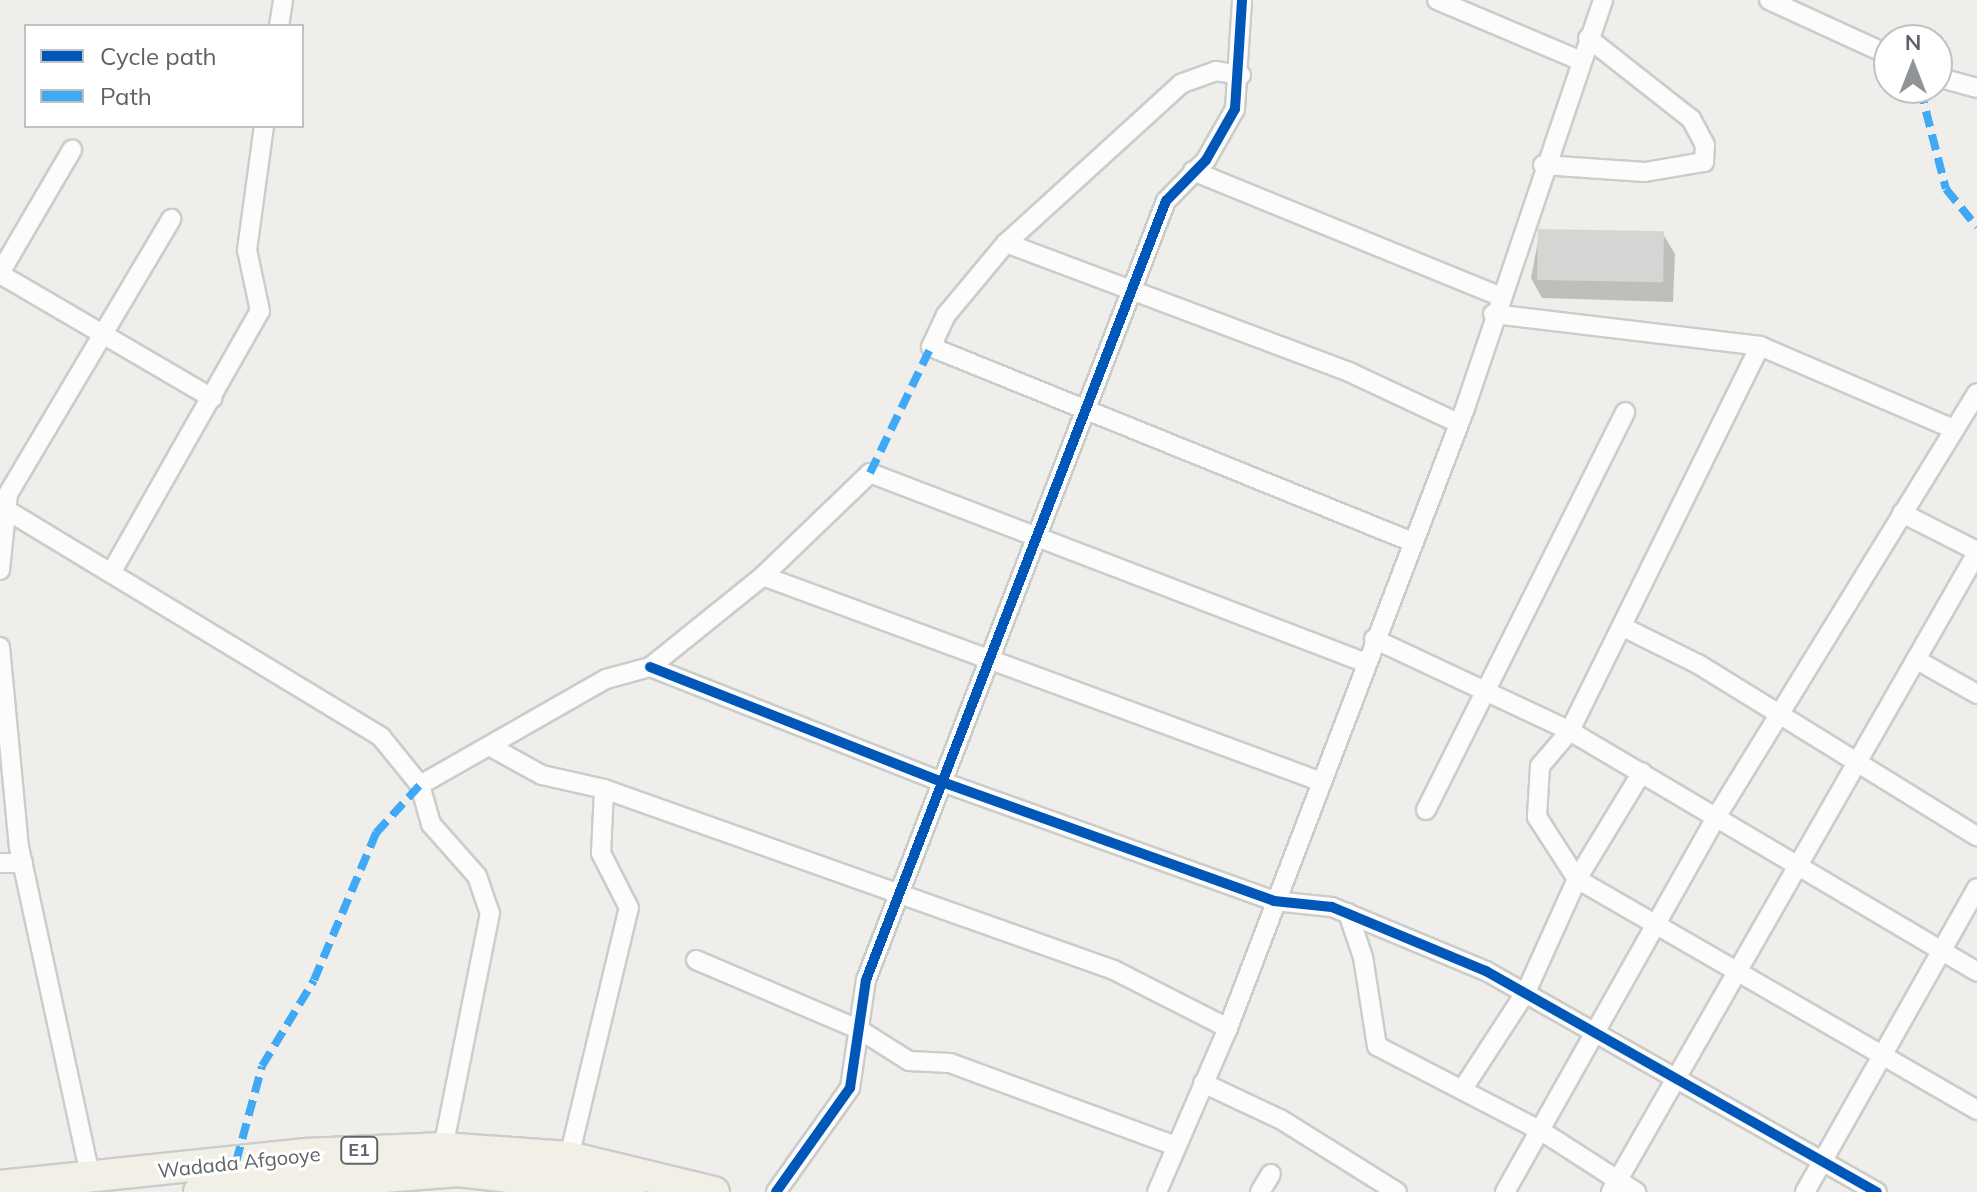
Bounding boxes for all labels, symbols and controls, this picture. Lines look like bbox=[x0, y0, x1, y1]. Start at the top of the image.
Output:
legend bbox=[24, 24, 304, 128]
north arrow bbox=[1873, 24, 1953, 104]
text: N bbox=[1905, 28, 1921, 56]
text: Cycle path bbox=[100, 41, 217, 71]
text: Path bbox=[100, 81, 152, 111]
road number: E1 bbox=[339, 1136, 379, 1164]
street label: Wadada Afgooye bbox=[156, 1142, 322, 1182]

